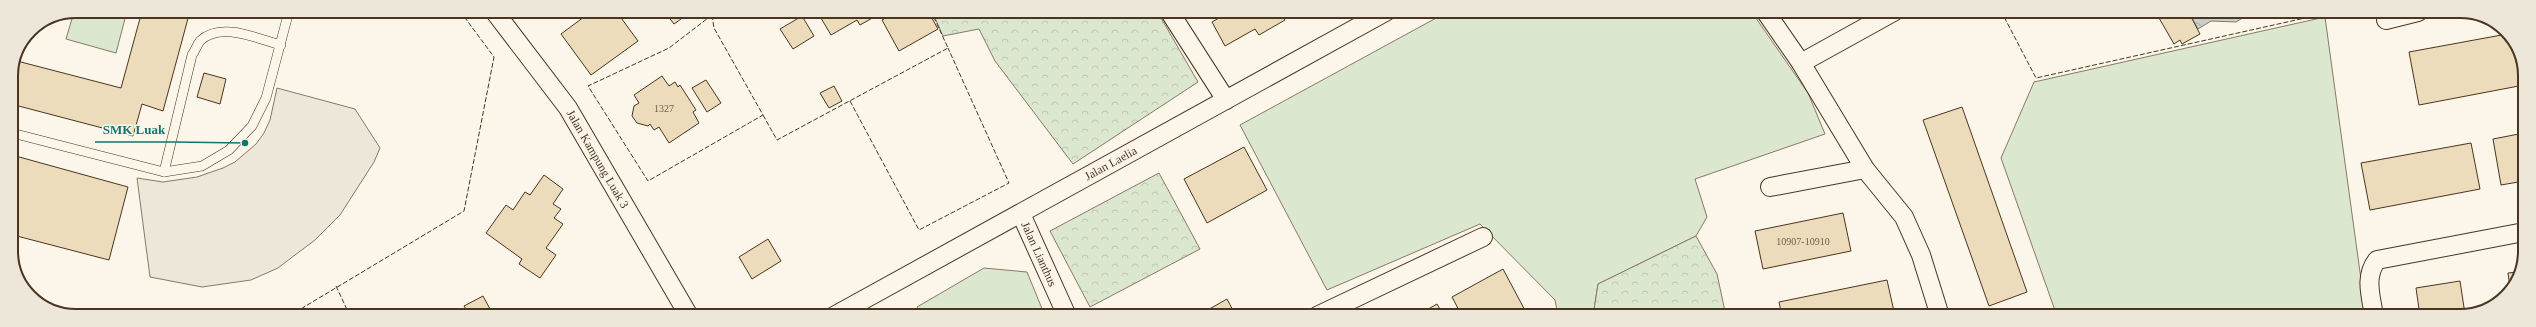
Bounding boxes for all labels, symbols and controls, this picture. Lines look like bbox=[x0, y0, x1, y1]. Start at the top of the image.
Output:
house number: 1327 bbox=[654, 103, 674, 114]
street label: Jalan Kampung Luak 3 bbox=[564, 107, 632, 211]
callout: SMK Luak bbox=[95, 117, 174, 142]
text: SMK Luak bbox=[103, 122, 166, 137]
street label: Jalan Laelia bbox=[1082, 143, 1140, 183]
street label: Jalan Lianthus bbox=[1018, 219, 1060, 289]
house number: 10907-10910 bbox=[1776, 236, 1830, 247]

